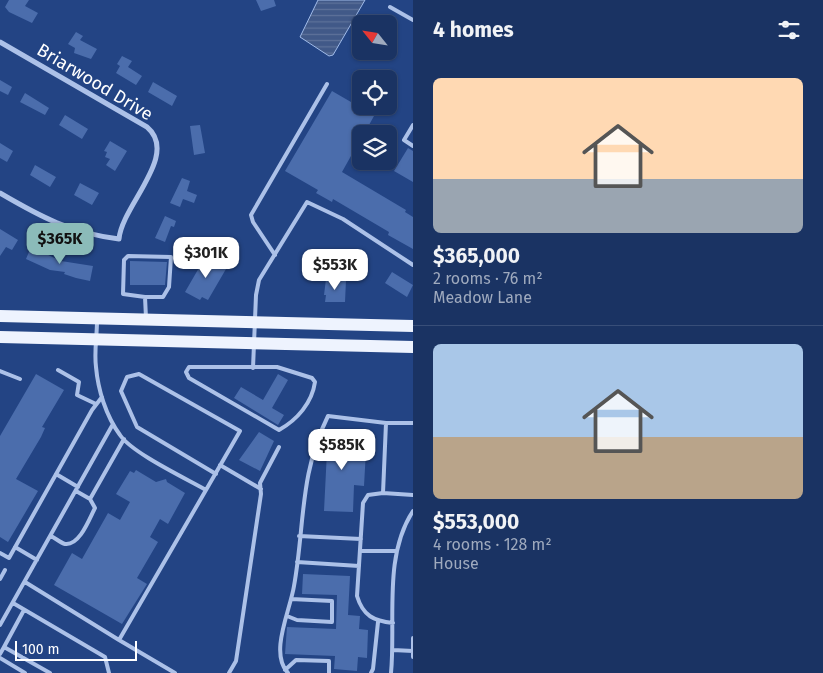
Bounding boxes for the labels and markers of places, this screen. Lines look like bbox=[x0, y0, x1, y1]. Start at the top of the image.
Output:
pin: $365K bbox=[25, 222, 95, 265]
pin: $301K bbox=[171, 236, 241, 279]
pin: $553K bbox=[300, 248, 370, 291]
pin: $585K bbox=[307, 428, 377, 471]

